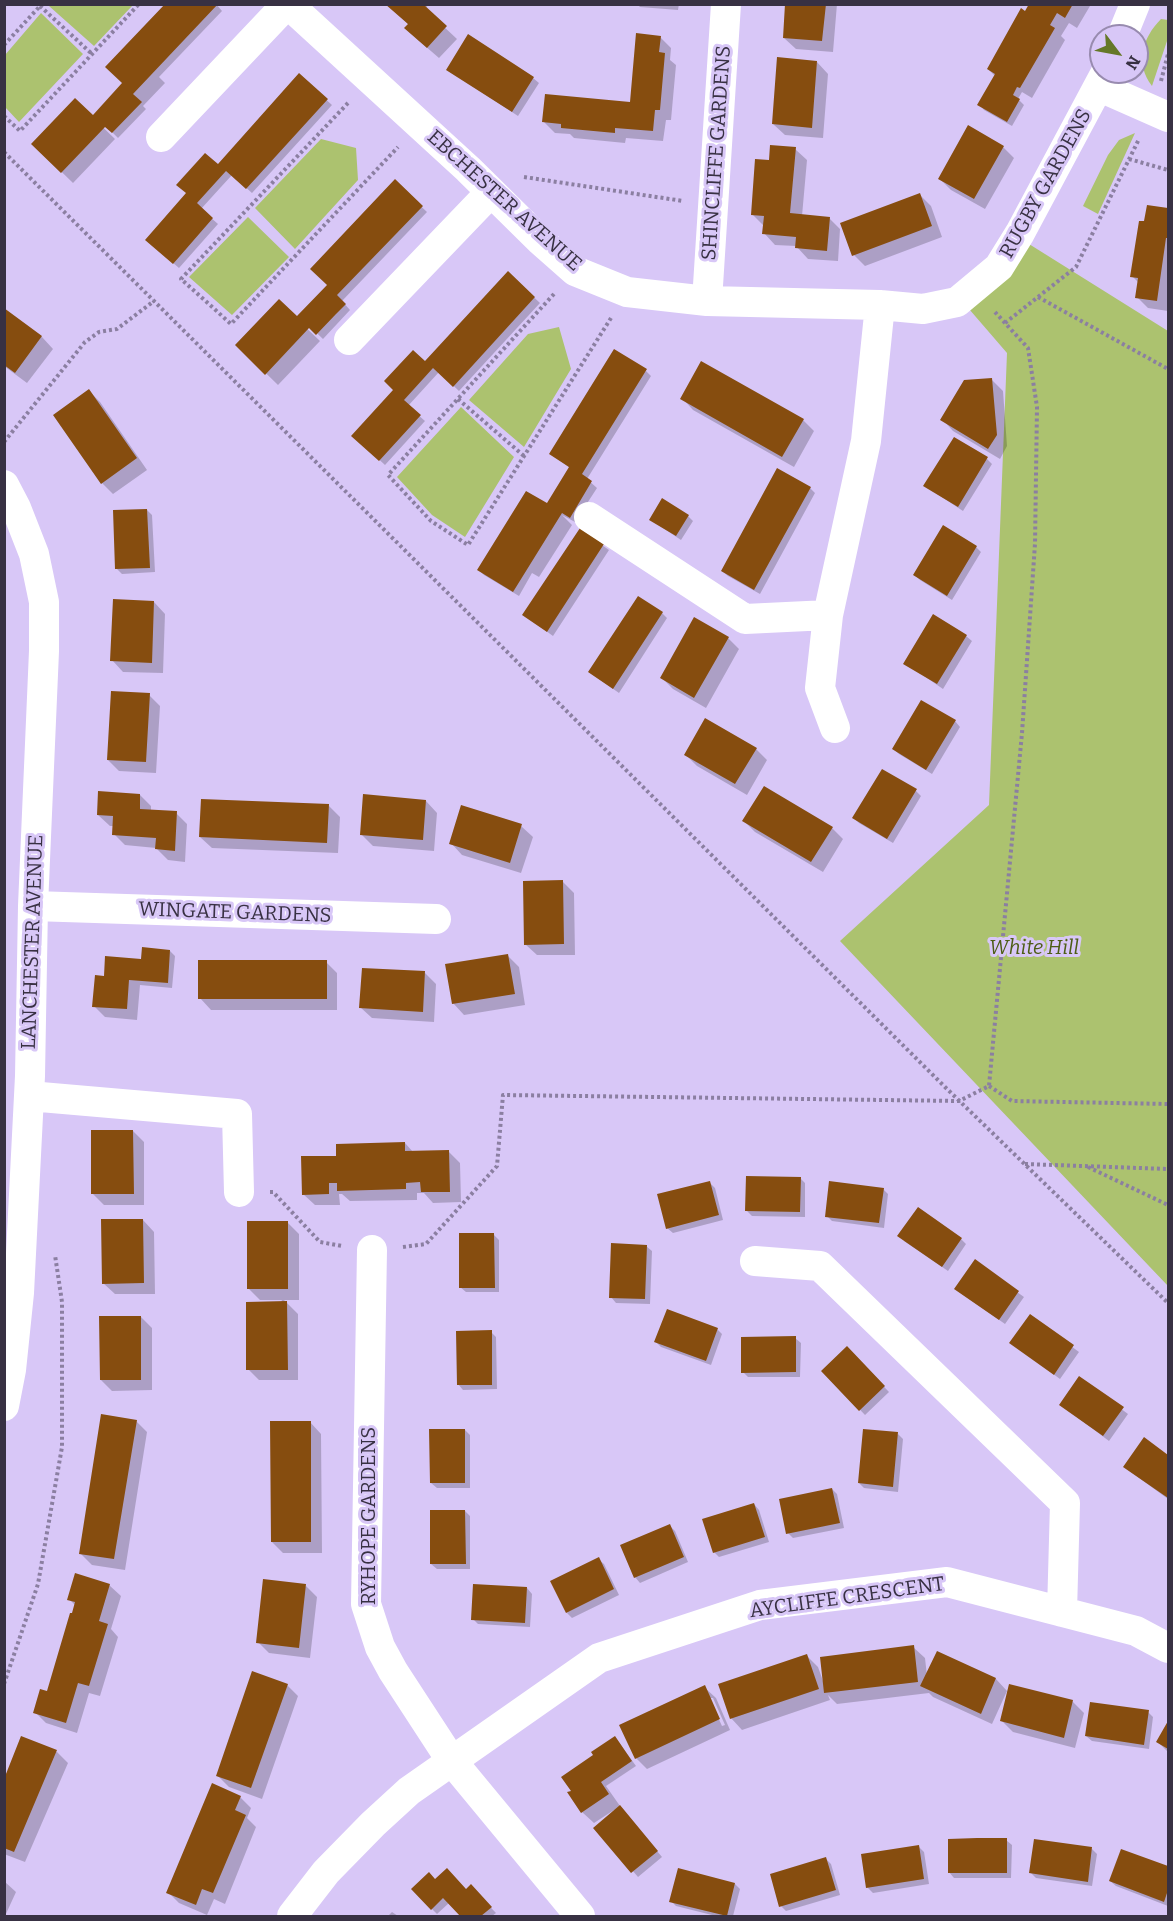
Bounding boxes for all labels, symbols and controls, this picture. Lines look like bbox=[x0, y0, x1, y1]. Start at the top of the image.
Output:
north arrow bbox=[1089, 24, 1149, 84]
street label: SHINCLIFFE GARDENS bbox=[698, 45, 736, 261]
text: N bbox=[1122, 52, 1144, 73]
street label: RUGBY GARDENS bbox=[995, 105, 1097, 263]
street label: EBCHESTER AVENUE bbox=[422, 125, 586, 277]
street label: LANCHESTER AVENUE bbox=[17, 834, 49, 1050]
street label: WINGATE GARDENS bbox=[138, 898, 332, 928]
park label: White Hill bbox=[989, 936, 1079, 960]
street label: RYHOPE GARDENS bbox=[357, 1427, 381, 1605]
street label: AYCLIFFE CRESCENT bbox=[748, 1572, 946, 1624]

